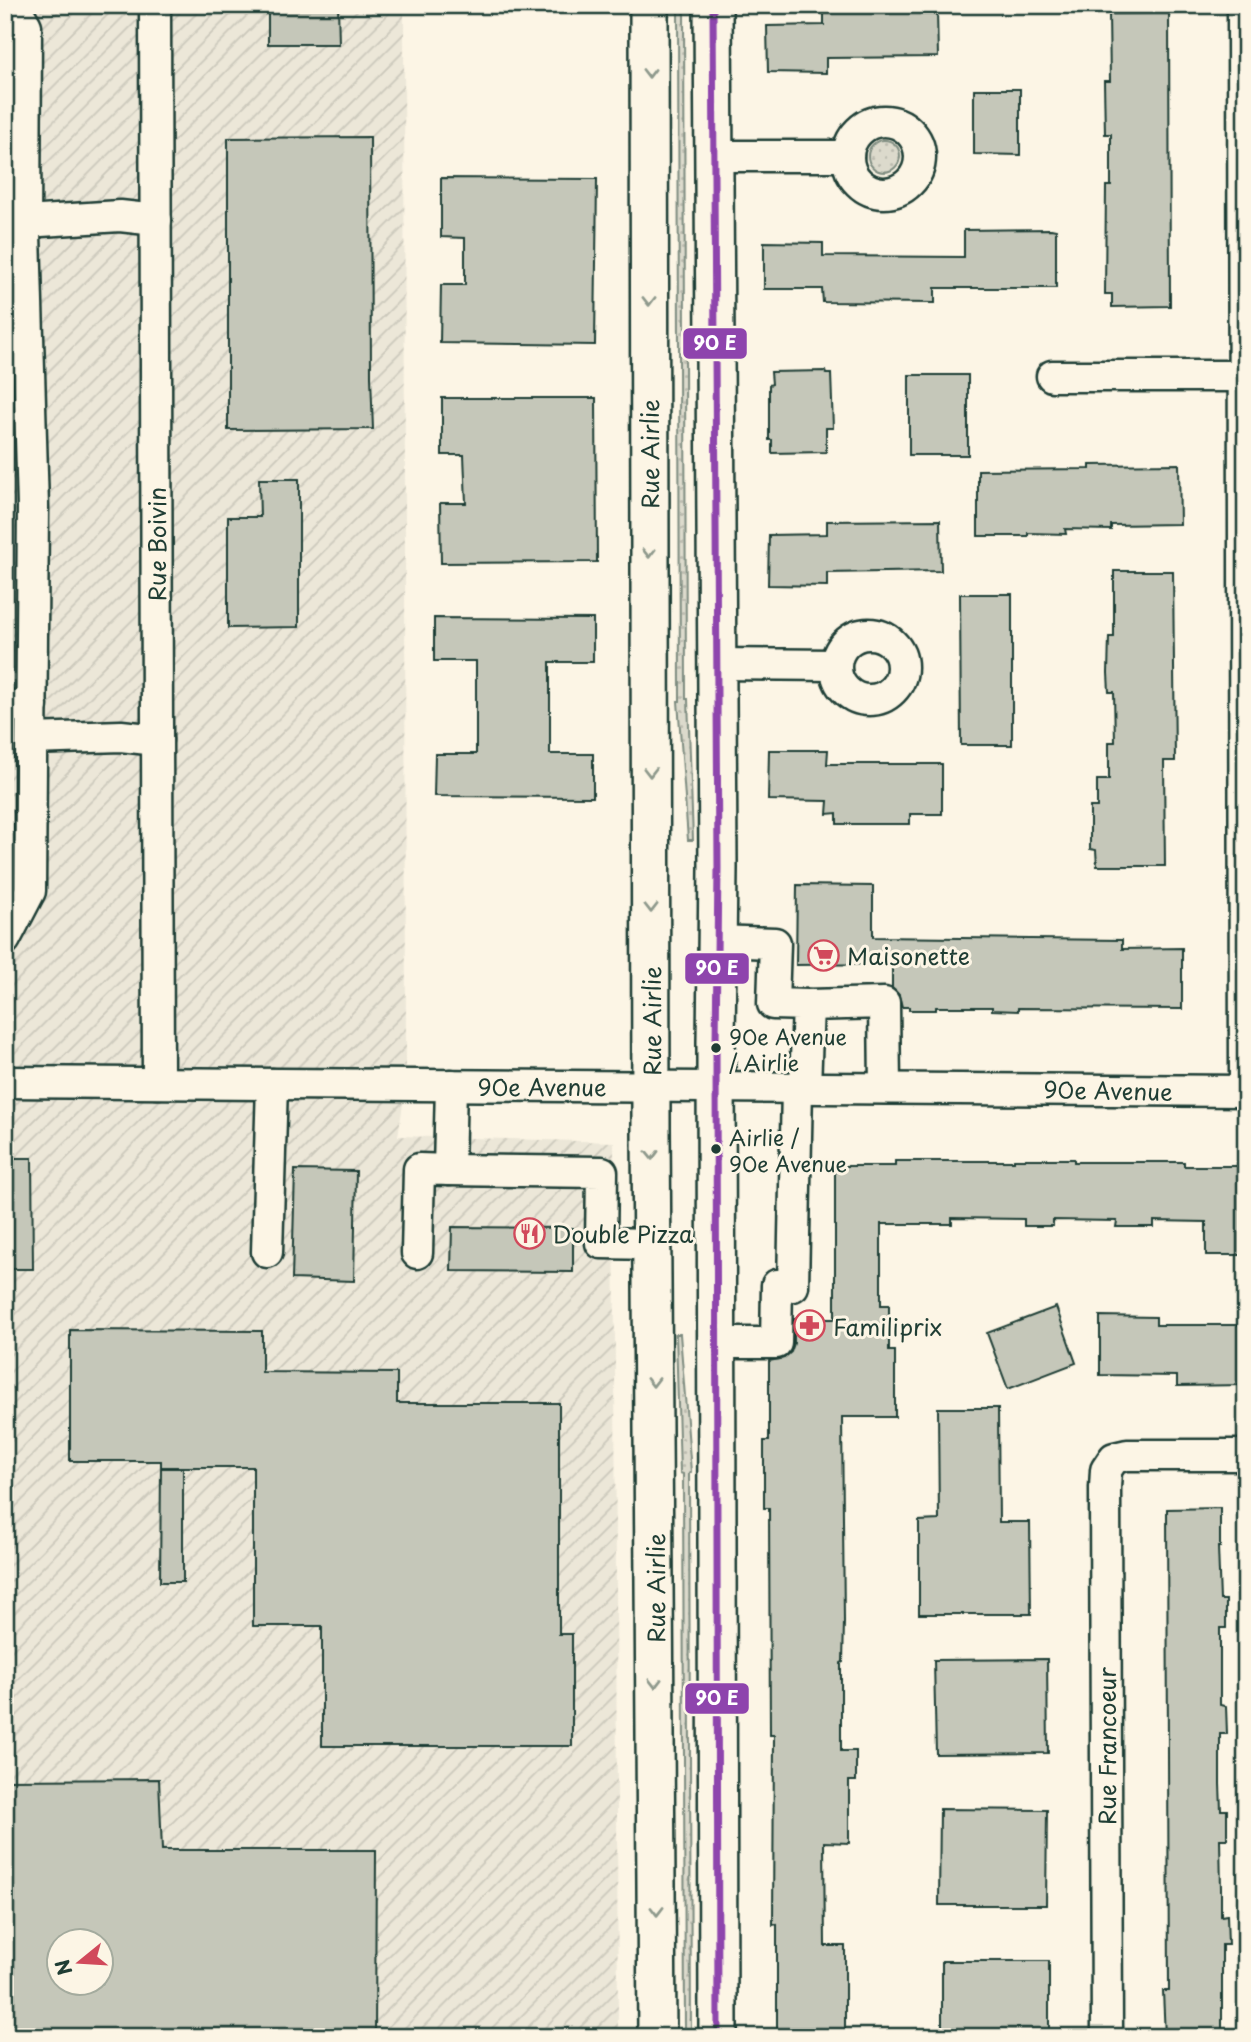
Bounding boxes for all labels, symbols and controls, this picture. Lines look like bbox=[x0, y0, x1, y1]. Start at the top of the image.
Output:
one-way arrow bbox=[641, 69, 657, 79]
one-way arrow bbox=[641, 296, 657, 307]
line badge: 90 E bbox=[682, 327, 748, 360]
text: 90 E bbox=[693, 328, 737, 356]
street label: Rue Airlie bbox=[632, 399, 667, 509]
street label: Rue Boivin bbox=[139, 487, 174, 601]
one-way arrow bbox=[641, 548, 657, 559]
one-way arrow bbox=[642, 768, 658, 778]
one-way arrow bbox=[643, 903, 659, 914]
supermarket icon: Maisonette bbox=[807, 938, 841, 972]
place label: Maisonette bbox=[847, 938, 970, 973]
line badge: 90 E bbox=[684, 952, 750, 985]
text: 90 E bbox=[695, 953, 739, 981]
street label: Rue Airlie bbox=[634, 966, 669, 1076]
place label: 90e Avenue / Airlie bbox=[729, 1020, 847, 1078]
marker: 90e Avenue / Airlie bbox=[709, 1041, 723, 1055]
street label: 90e Avenue bbox=[477, 1069, 607, 1104]
street label: 90e Avenue bbox=[1043, 1071, 1173, 1109]
place label: Airlie / 90e Avenue bbox=[729, 1121, 847, 1179]
marker: Airlie / 90e Avenue bbox=[709, 1142, 723, 1156]
one-way arrow bbox=[644, 1149, 659, 1160]
restaurant icon: Double Pizza bbox=[512, 1216, 546, 1250]
place label: Double Pizza bbox=[552, 1216, 694, 1251]
pharmacy icon: Familiprix bbox=[793, 1309, 827, 1343]
place label: Familiprix bbox=[833, 1309, 942, 1344]
one-way arrow bbox=[645, 1377, 661, 1388]
street label: Rue Airlie bbox=[638, 1533, 673, 1643]
street label: Rue Francoeur bbox=[1089, 1667, 1124, 1825]
one-way arrow bbox=[647, 1678, 663, 1689]
line badge: 90 E bbox=[684, 1682, 750, 1715]
text: 90 E bbox=[695, 1683, 739, 1711]
one-way arrow bbox=[649, 1905, 664, 1916]
north arrow bbox=[46, 1926, 116, 1996]
text: N bbox=[47, 1956, 79, 1979]

